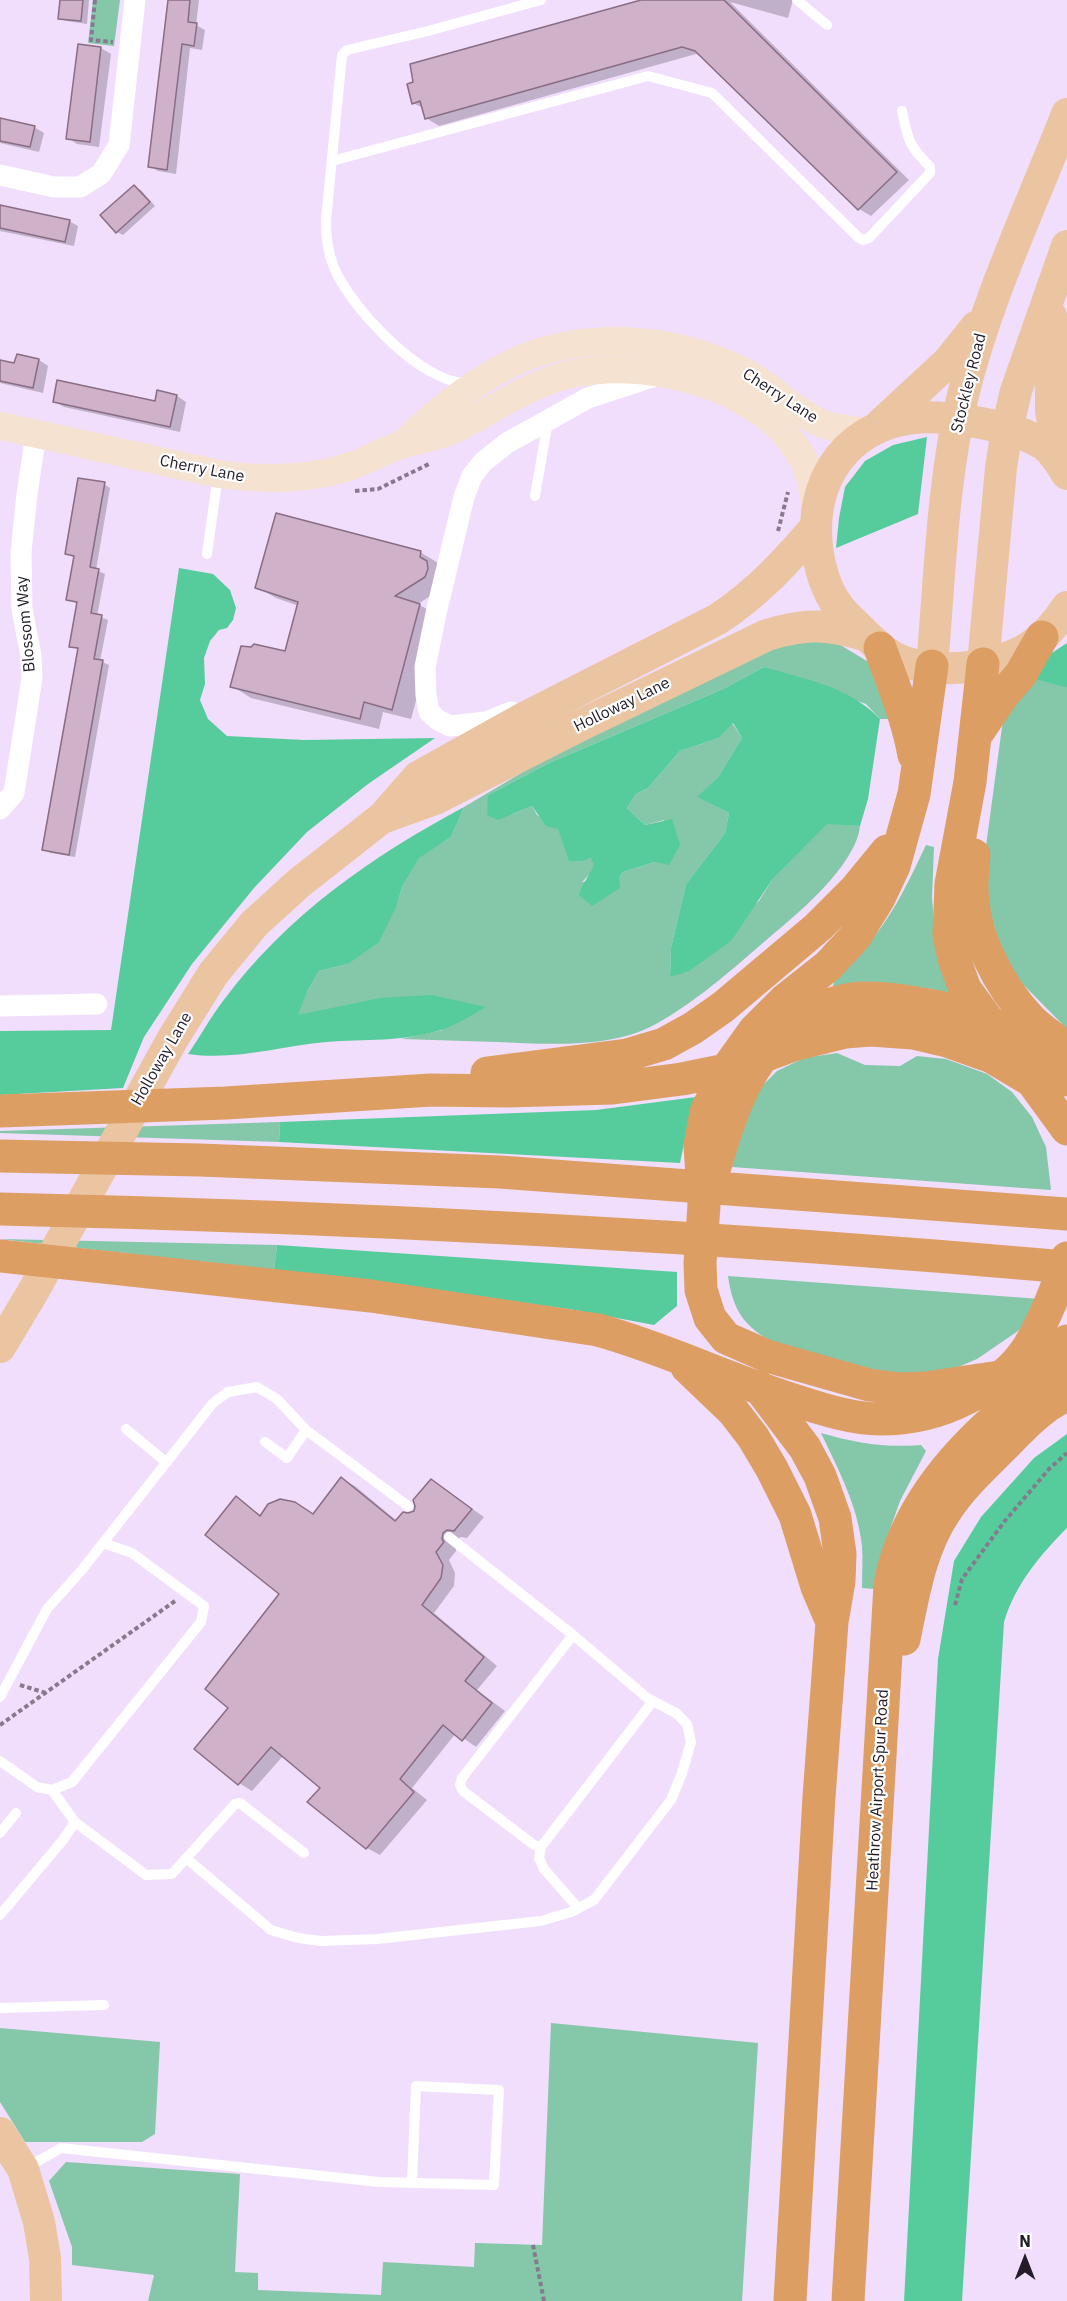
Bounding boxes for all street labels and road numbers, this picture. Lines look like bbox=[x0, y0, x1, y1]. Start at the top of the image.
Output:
street label: Stockley Road bbox=[947, 331, 991, 435]
street label: Cherry Lane bbox=[739, 365, 821, 427]
street label: Cherry Lane bbox=[158, 451, 246, 487]
street label: Blossom Way bbox=[12, 575, 40, 673]
street label: Holloway Lane bbox=[571, 673, 673, 737]
street label: Holloway Lane bbox=[128, 1009, 196, 1109]
street label: Heathrow Airport Spur Road bbox=[863, 1689, 893, 1891]

